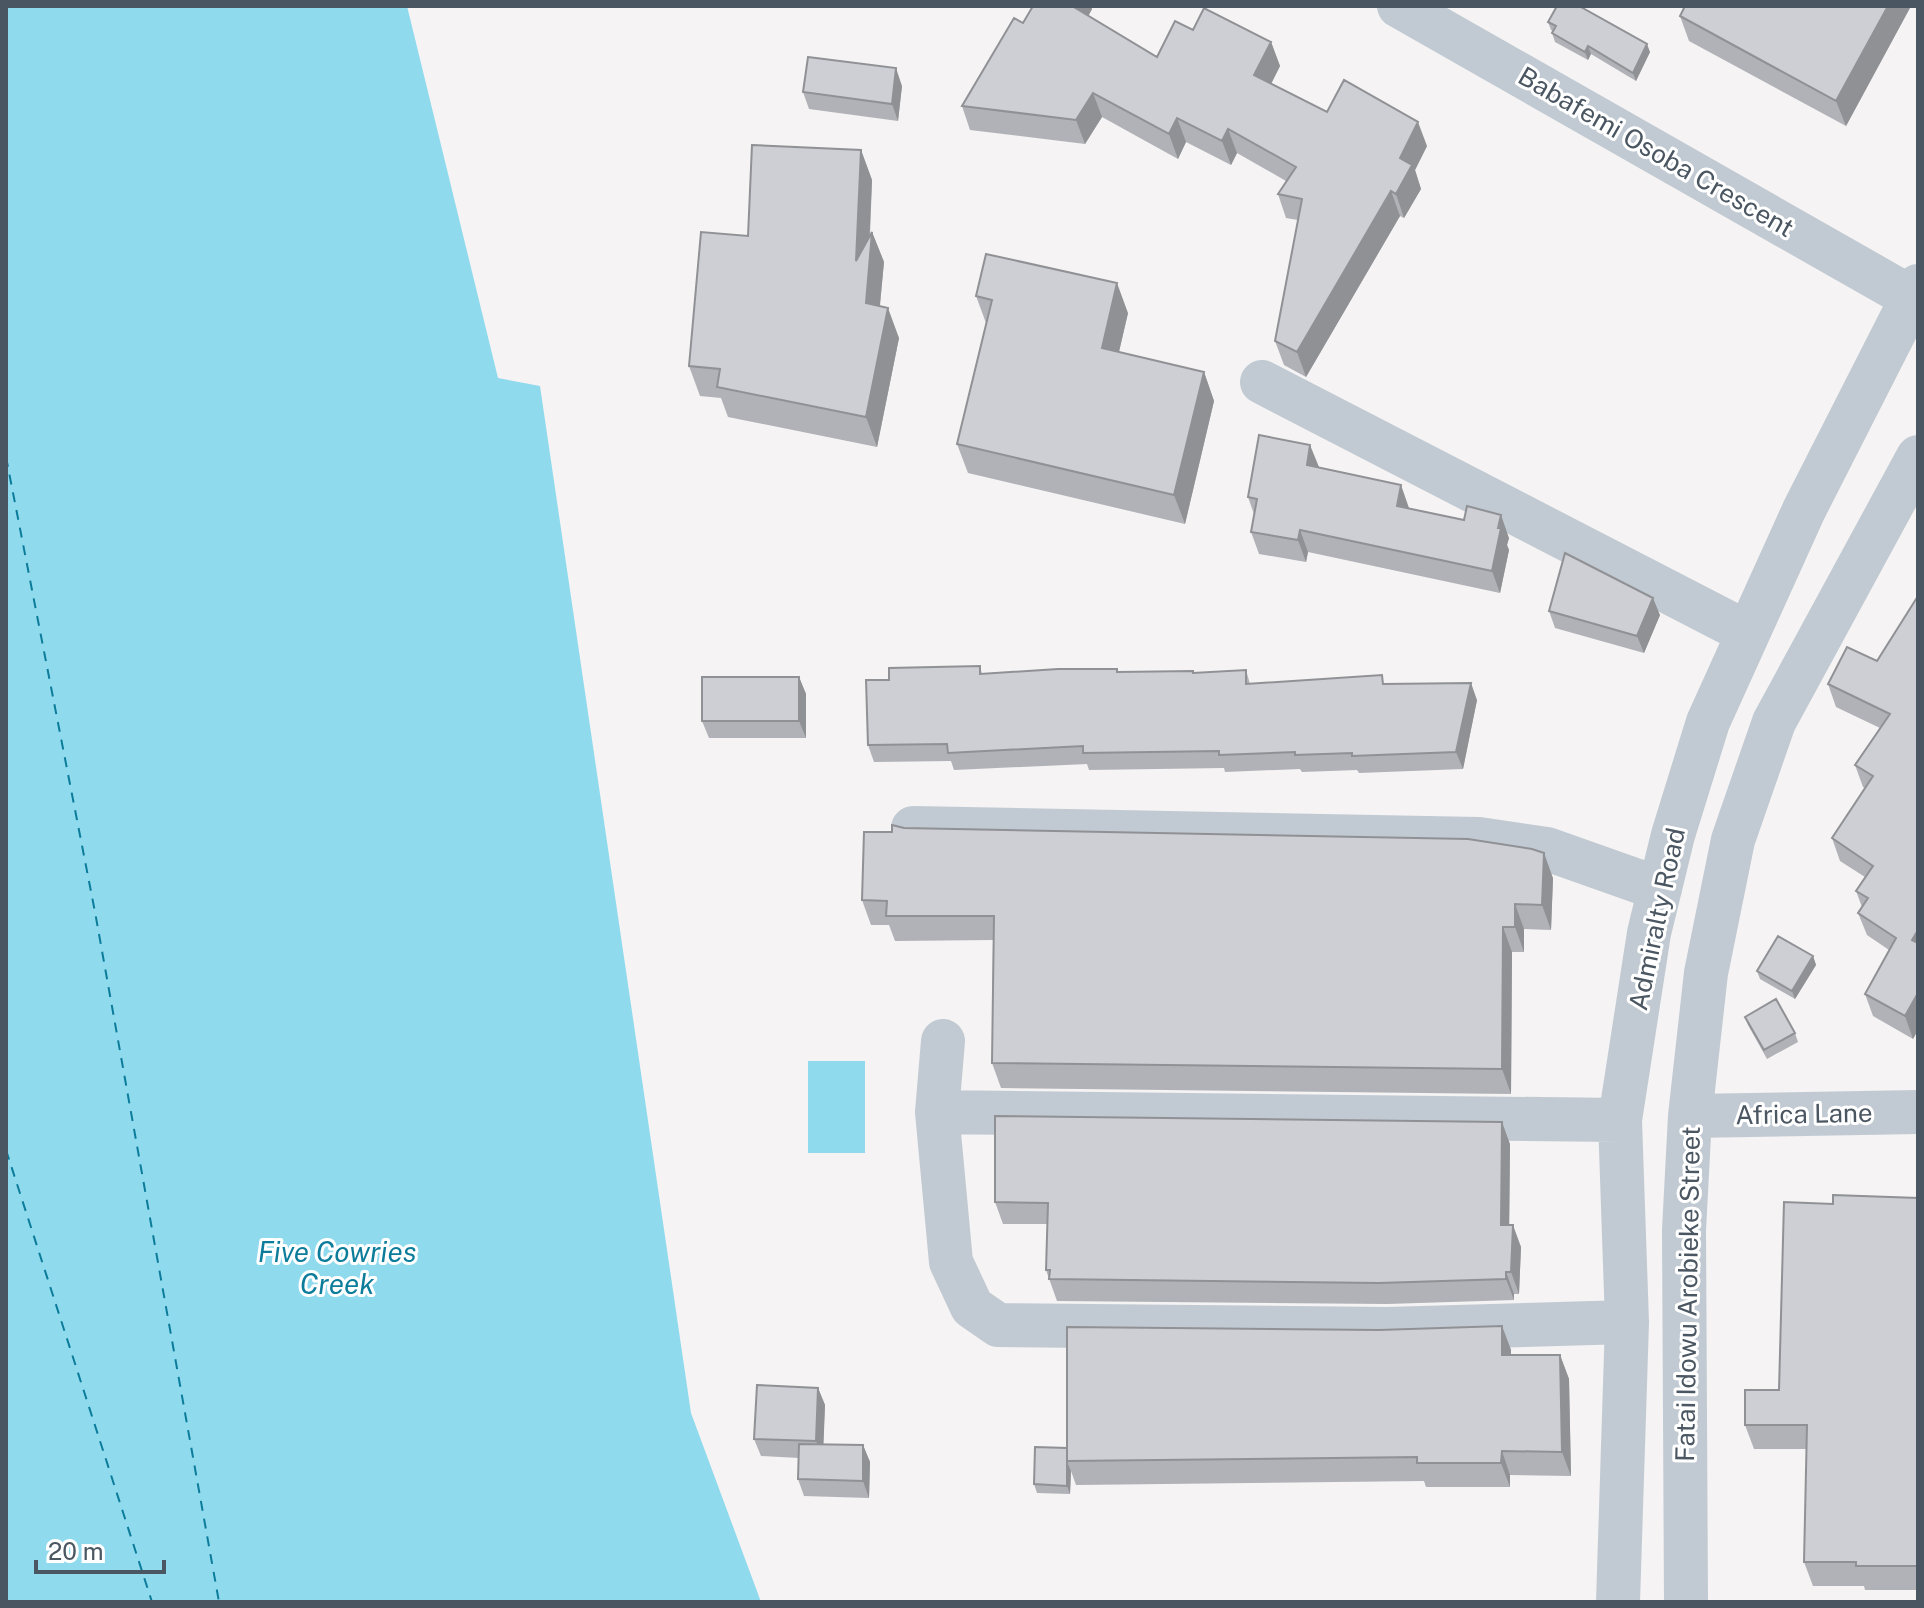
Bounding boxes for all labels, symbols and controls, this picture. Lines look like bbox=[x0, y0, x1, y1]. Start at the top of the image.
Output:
street label: Babafemi Osoba Crescent bbox=[1513, 60, 1800, 243]
street label: Admiralty Road bbox=[1622, 825, 1691, 1013]
street label: Africa Lane bbox=[1735, 1097, 1873, 1130]
street label: Fatai Idowu Arobieke Street bbox=[1669, 1126, 1706, 1462]
water label: Five Cowries Creek bbox=[258, 1235, 416, 1300]
scale bar bbox=[36, 1524, 164, 1574]
text: 20 m bbox=[48, 1537, 104, 1565]

